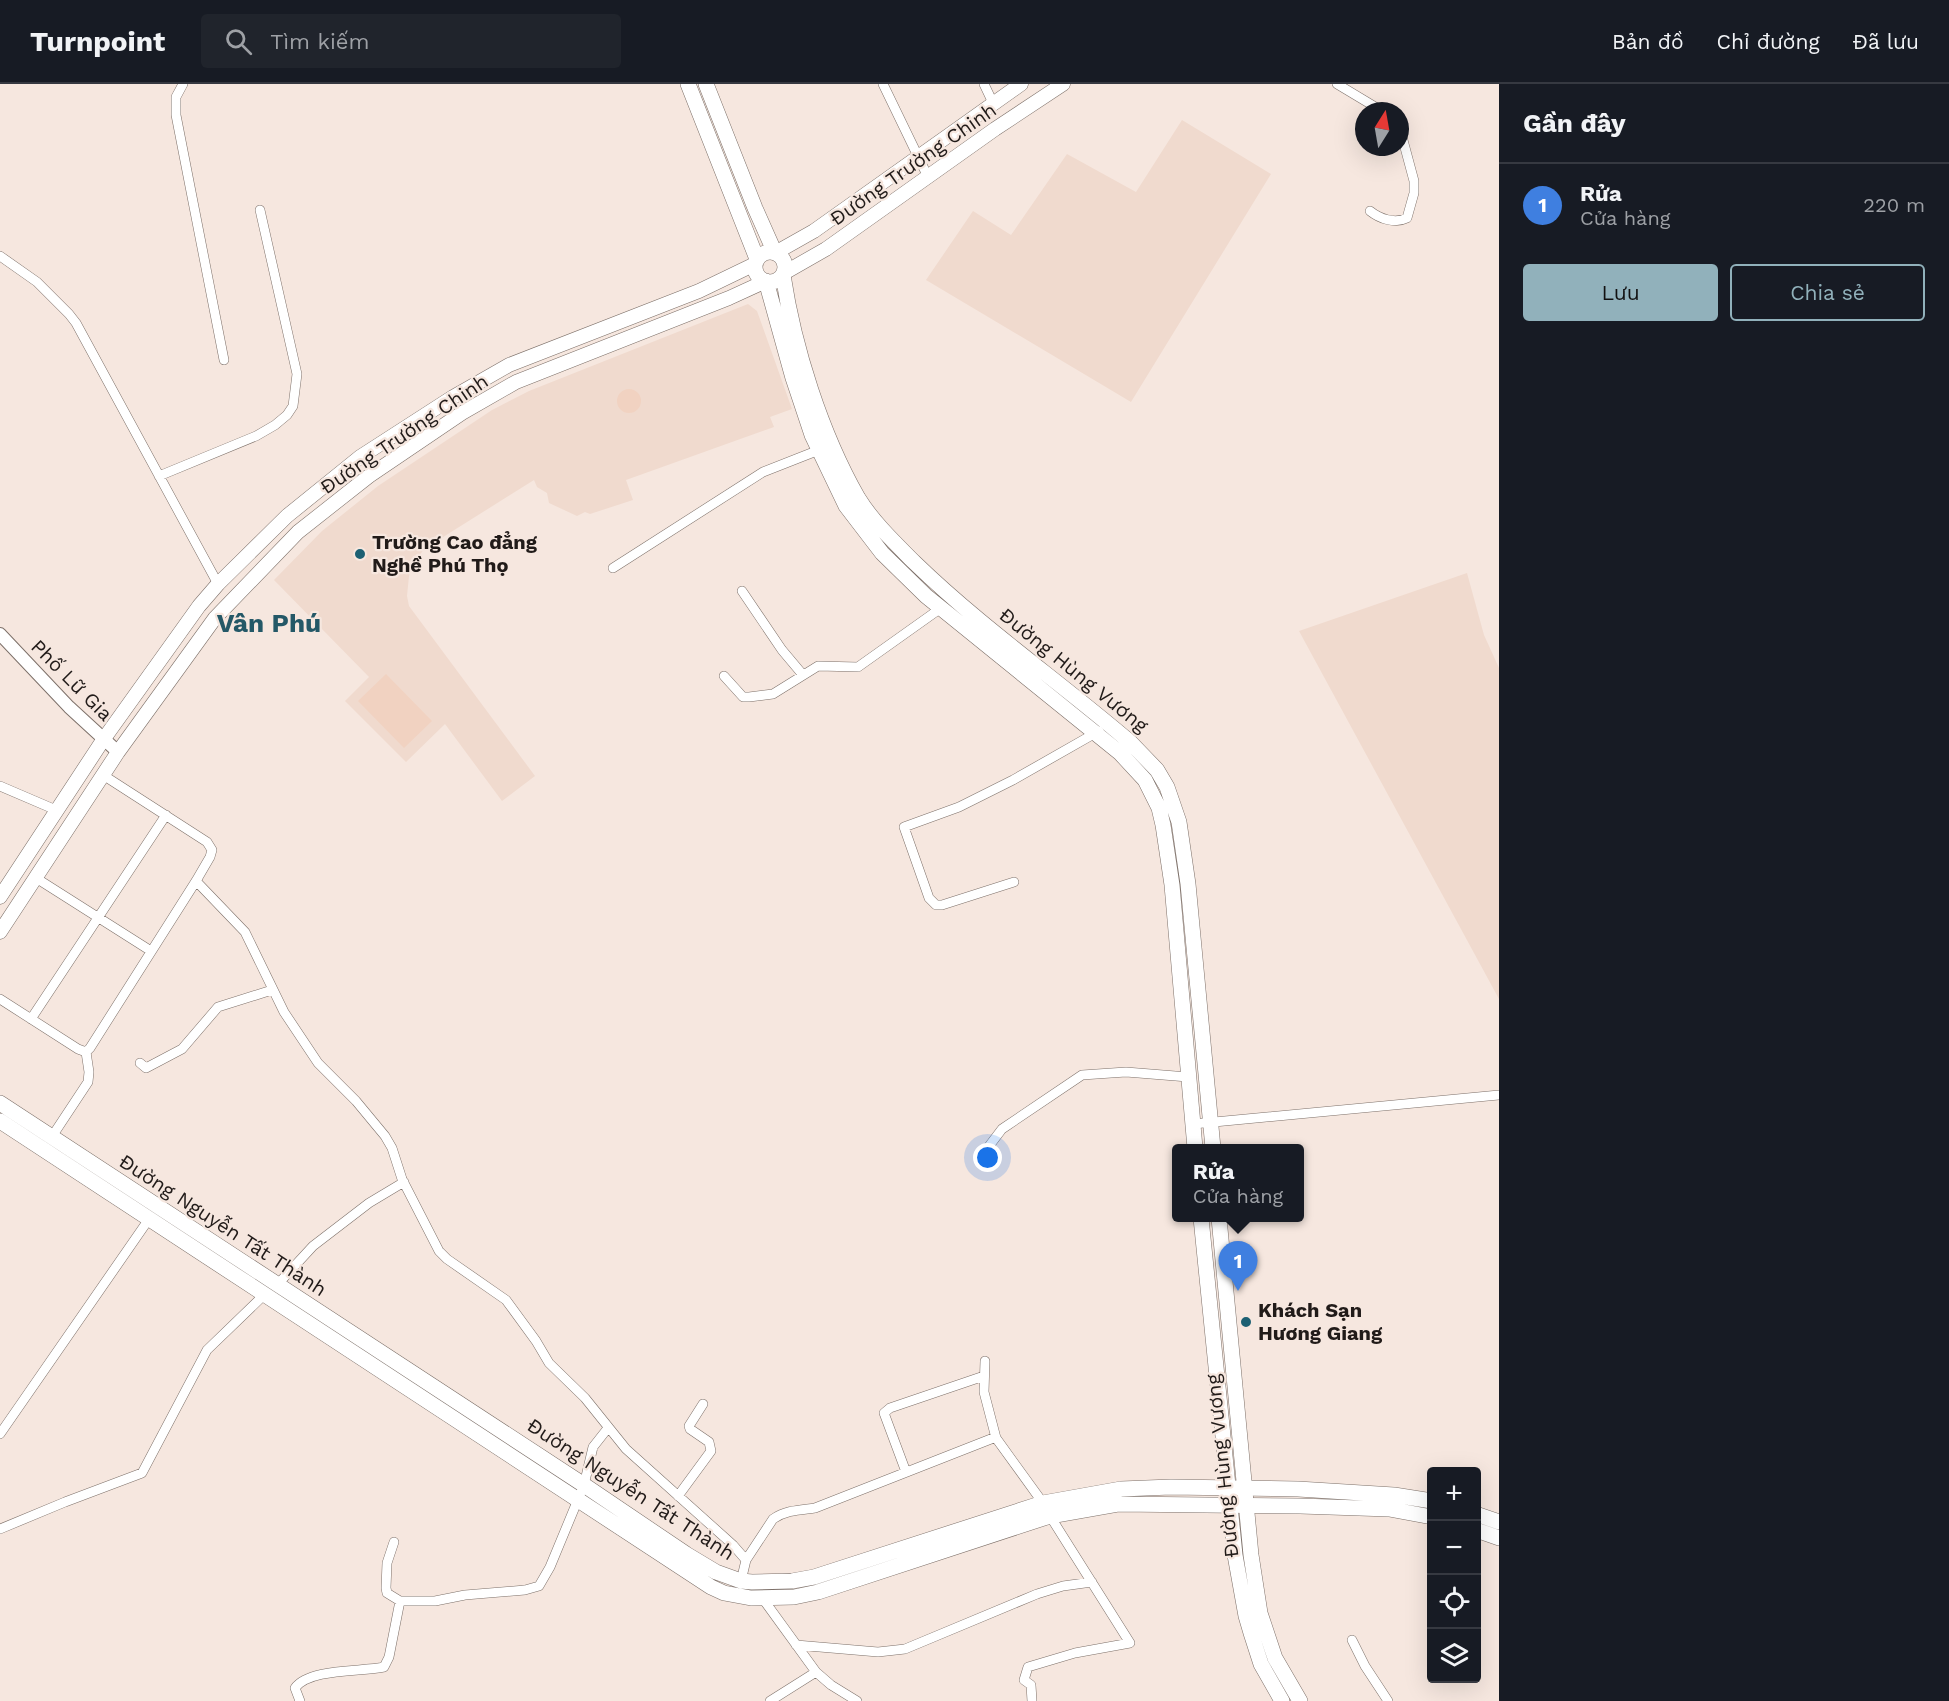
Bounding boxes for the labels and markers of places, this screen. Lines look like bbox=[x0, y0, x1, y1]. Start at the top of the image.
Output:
place label: Trường Cao đẳng Nghề Phú Thọ bbox=[372, 530, 538, 577]
marker: Trường Cao đẳng Nghề Phú Thọ bbox=[353, 547, 367, 561]
pin: 1 bbox=[1218, 1242, 1258, 1291]
place label: Khách Sạn Hương Giang bbox=[1258, 1298, 1383, 1345]
marker: Khách Sạn Hương Giang bbox=[1239, 1315, 1253, 1329]

